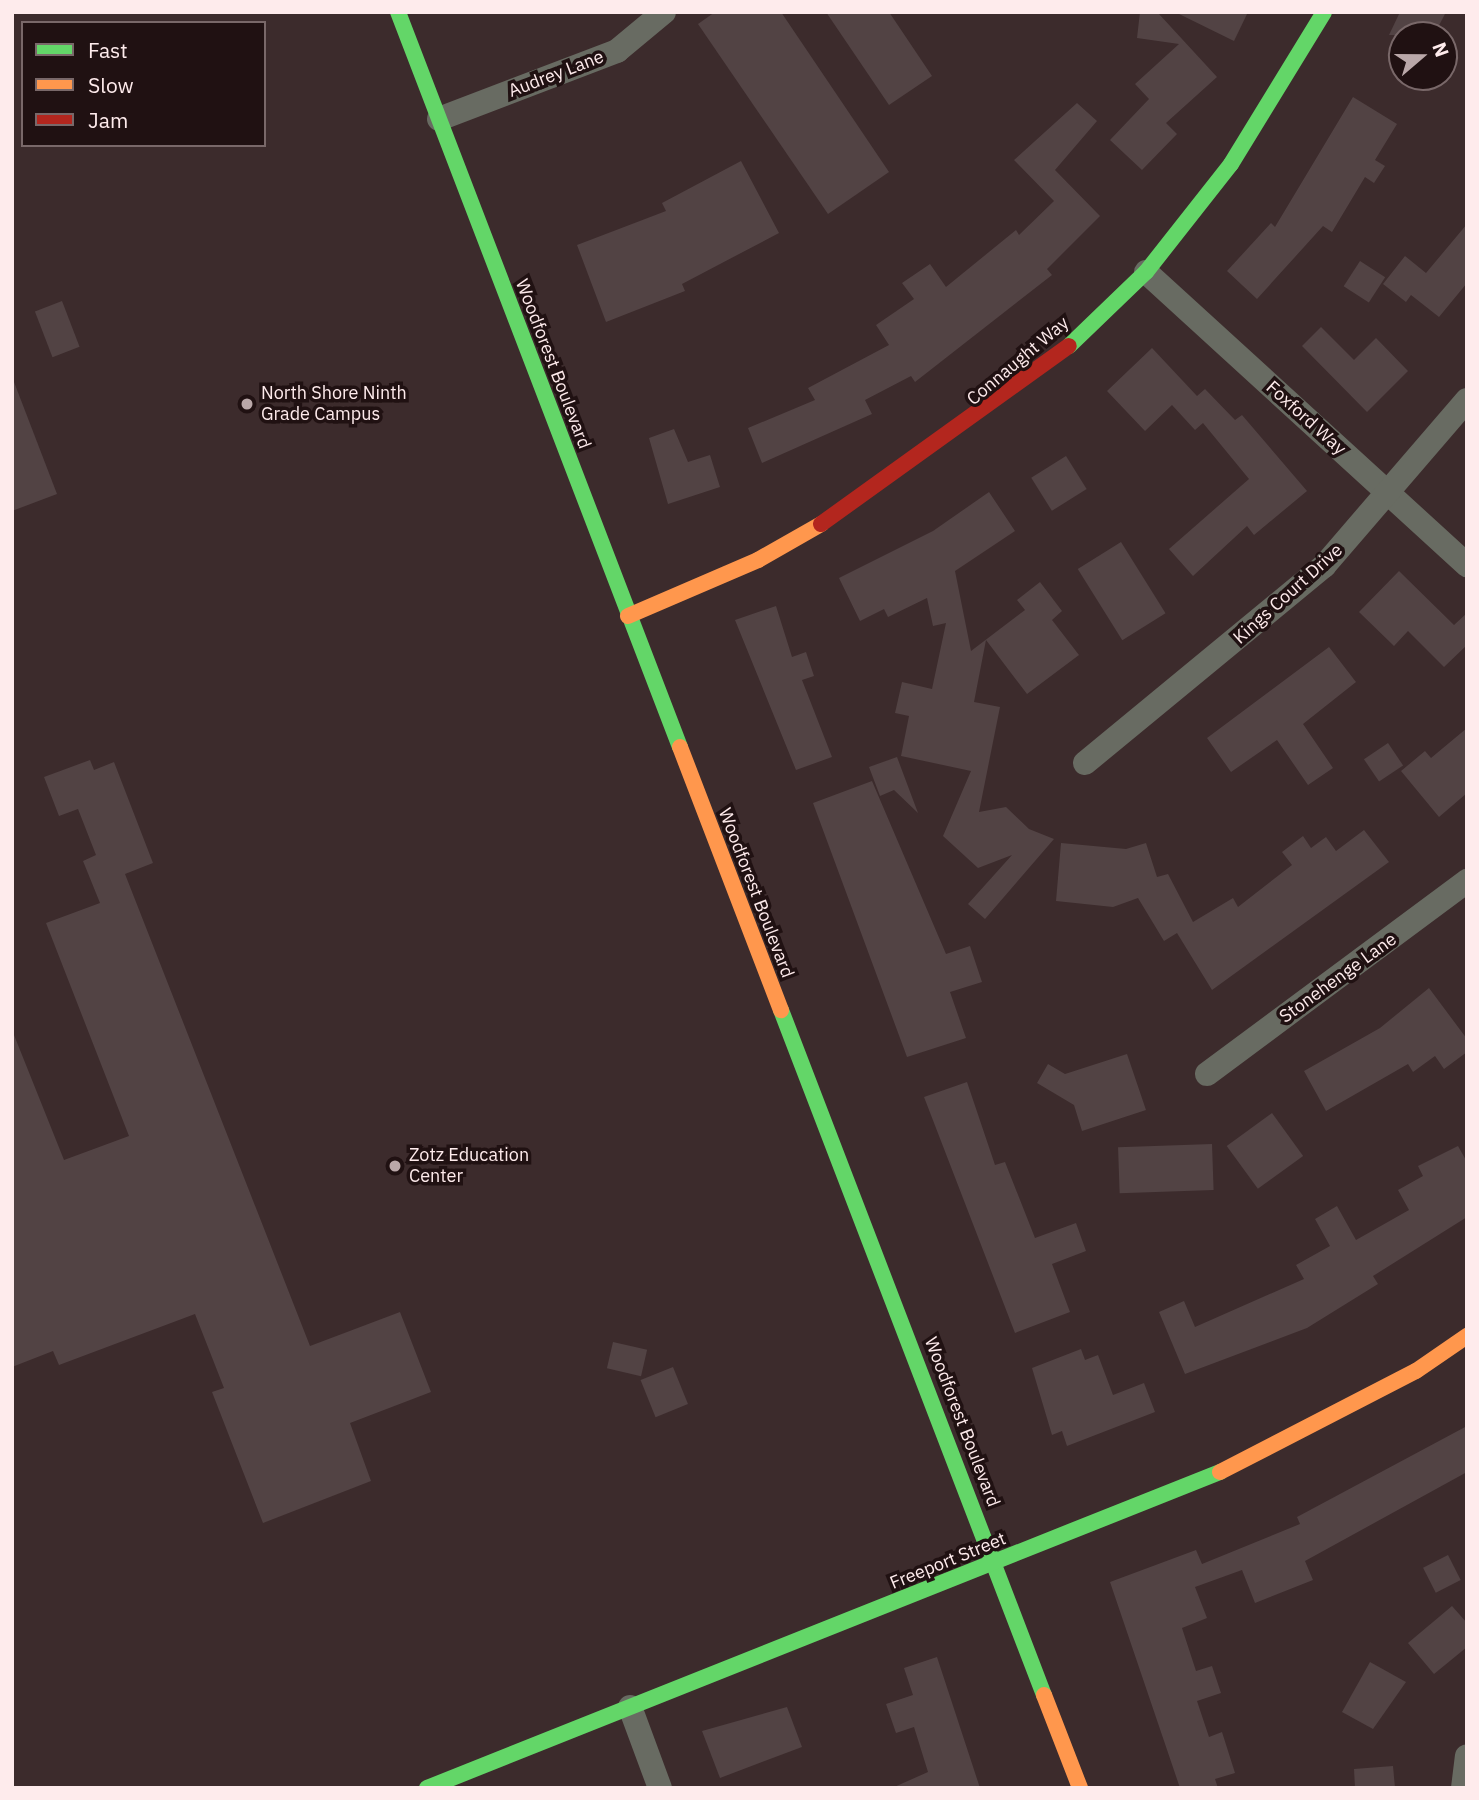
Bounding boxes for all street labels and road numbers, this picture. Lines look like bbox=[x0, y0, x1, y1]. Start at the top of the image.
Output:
street label: Audrey Lane bbox=[505, 46, 607, 102]
street label: Woodforest Boulevard bbox=[511, 276, 595, 452]
street label: Connaught Way bbox=[963, 312, 1073, 410]
street label: Foxford Way bbox=[1262, 377, 1350, 459]
street label: Kings Court Drive bbox=[1229, 539, 1347, 649]
street label: Woodforest Boulevard bbox=[714, 805, 798, 981]
street label: Stonehenge Lane bbox=[1275, 928, 1401, 1028]
street label: Woodforest Boulevard bbox=[920, 1334, 1004, 1510]
street label: Freeport Street bbox=[887, 1528, 1009, 1594]

